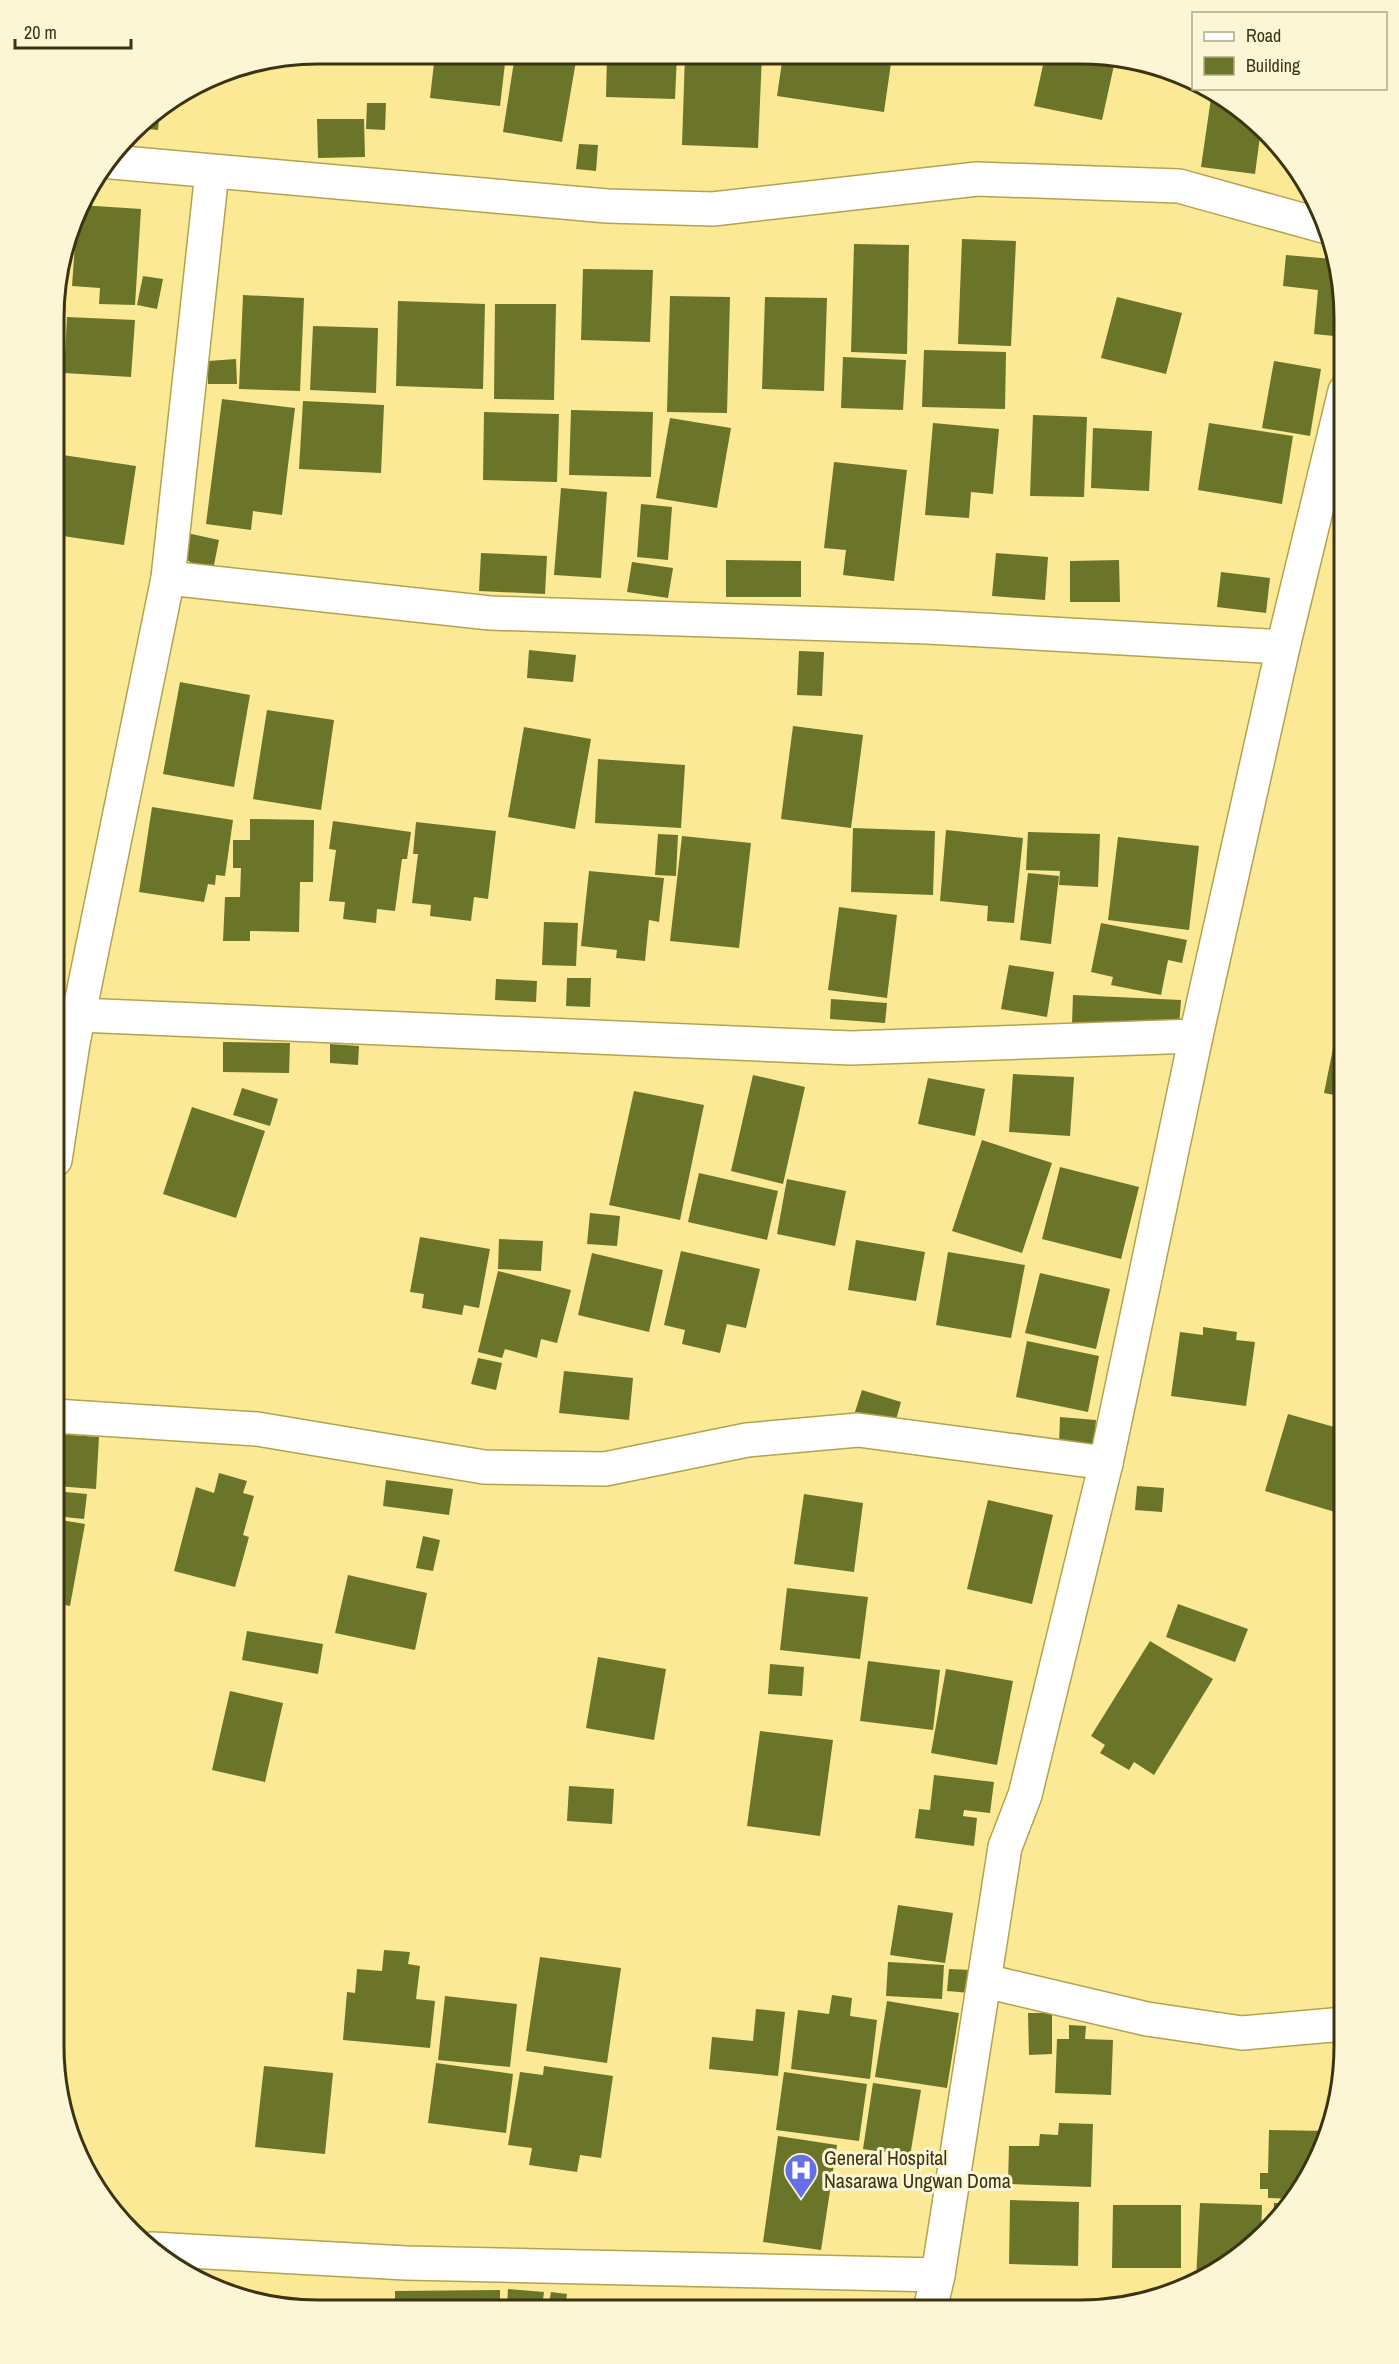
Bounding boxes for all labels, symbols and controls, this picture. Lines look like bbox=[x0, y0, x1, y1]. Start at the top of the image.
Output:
scale bar bbox=[15, 12, 130, 50]
legend bbox=[1192, 12, 1387, 90]
text: 20 m bbox=[24, 20, 57, 45]
text: Road bbox=[1246, 23, 1281, 48]
text: Building bbox=[1246, 53, 1301, 78]
place label: General Hospital Nasarawa Ungwan Doma bbox=[824, 2144, 1011, 2194]
hospital icon: General Hospital Nasarawa Ungwan Doma bbox=[783, 2152, 819, 2199]

